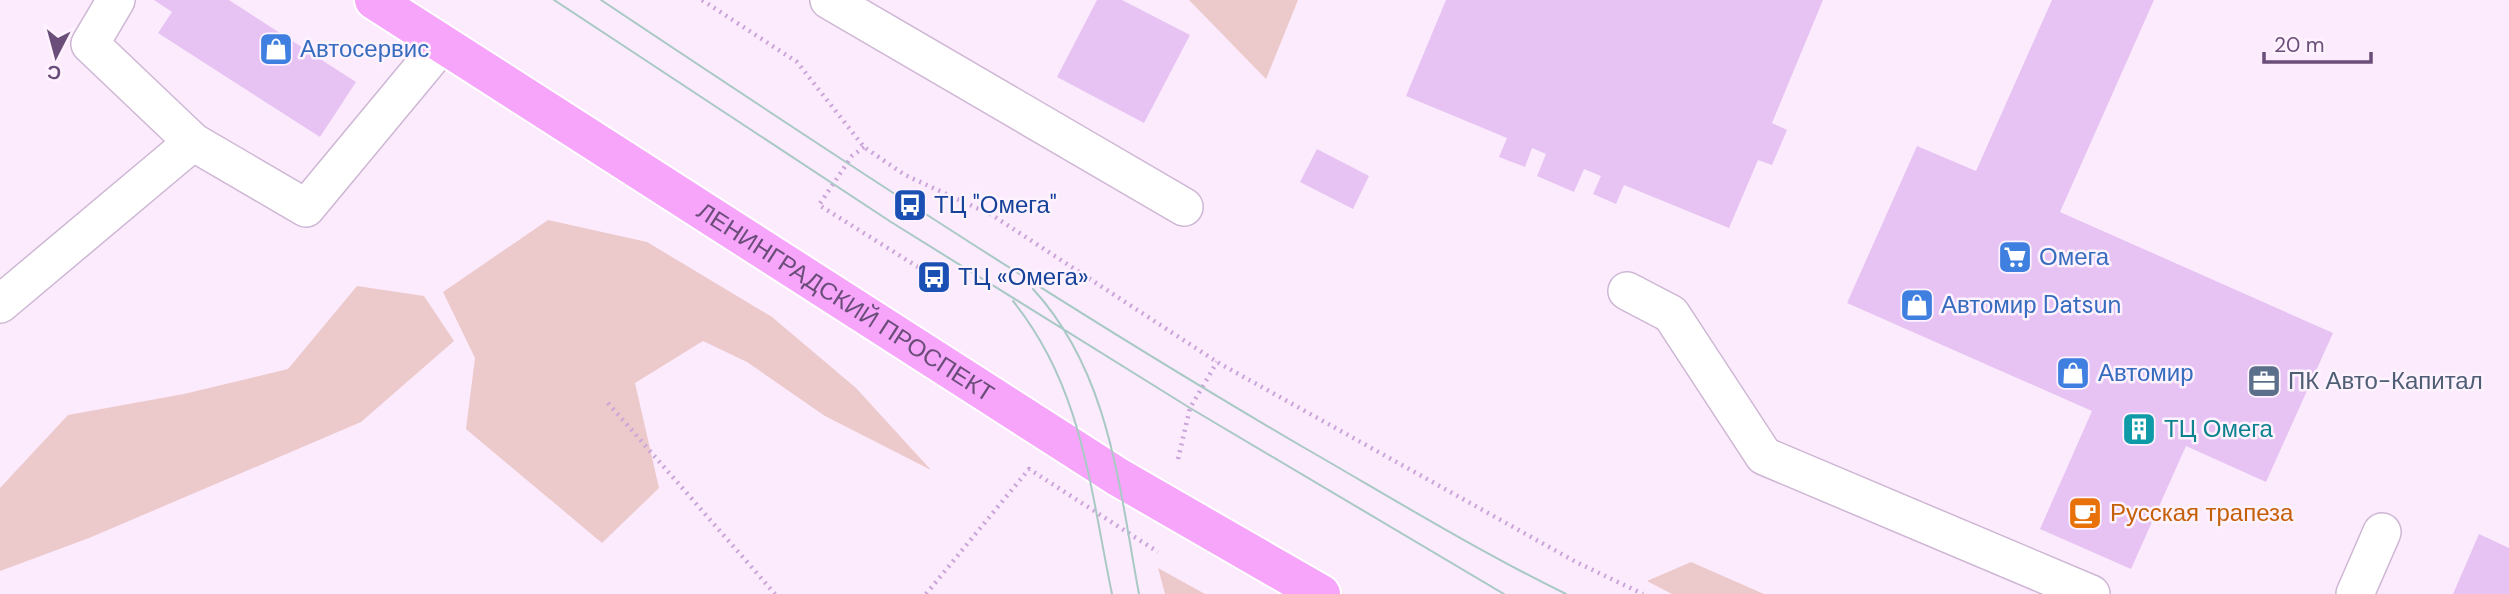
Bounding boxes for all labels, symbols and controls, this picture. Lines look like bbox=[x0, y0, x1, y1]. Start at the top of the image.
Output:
north arrow bbox=[21, 21, 91, 91]
scale bar bbox=[2264, 21, 2371, 65]
shop icon: Автосервис bbox=[257, 30, 295, 68]
text: 20 m bbox=[2274, 31, 2325, 59]
place label: Автосервис bbox=[300, 33, 429, 64]
text: С bbox=[46, 59, 62, 86]
bus stop icon: ТЦ "Омега" bbox=[891, 186, 929, 224]
place label: ТЦ "Омега" bbox=[934, 189, 1057, 220]
street label: ЛЕНИНГРАДСКИЙ ПРОСПЕКТ bbox=[691, 195, 1000, 409]
supermarket icon: Омега bbox=[1996, 238, 2034, 276]
place label: Омега bbox=[2039, 241, 2110, 272]
bus stop icon: ТЦ «Омега» bbox=[915, 258, 953, 296]
place label: ТЦ «Омега» bbox=[958, 261, 1089, 292]
shop icon: Автомир Datsun bbox=[1898, 286, 1936, 324]
place label: Автомир Datsun bbox=[1941, 289, 2121, 320]
shop icon: Автомир bbox=[2054, 354, 2092, 392]
place label: Автомир bbox=[2098, 357, 2194, 388]
office icon: ПК Авто-Капитал bbox=[2245, 362, 2283, 400]
place label: ПК Авто-Капитал bbox=[2288, 365, 2483, 396]
building icon: ТЦ Омега bbox=[2120, 410, 2158, 448]
place label: ТЦ Омега bbox=[2164, 413, 2274, 444]
cafe icon: Русская трапеза bbox=[2066, 494, 2104, 532]
place label: Русская трапеза bbox=[2110, 497, 2294, 528]

